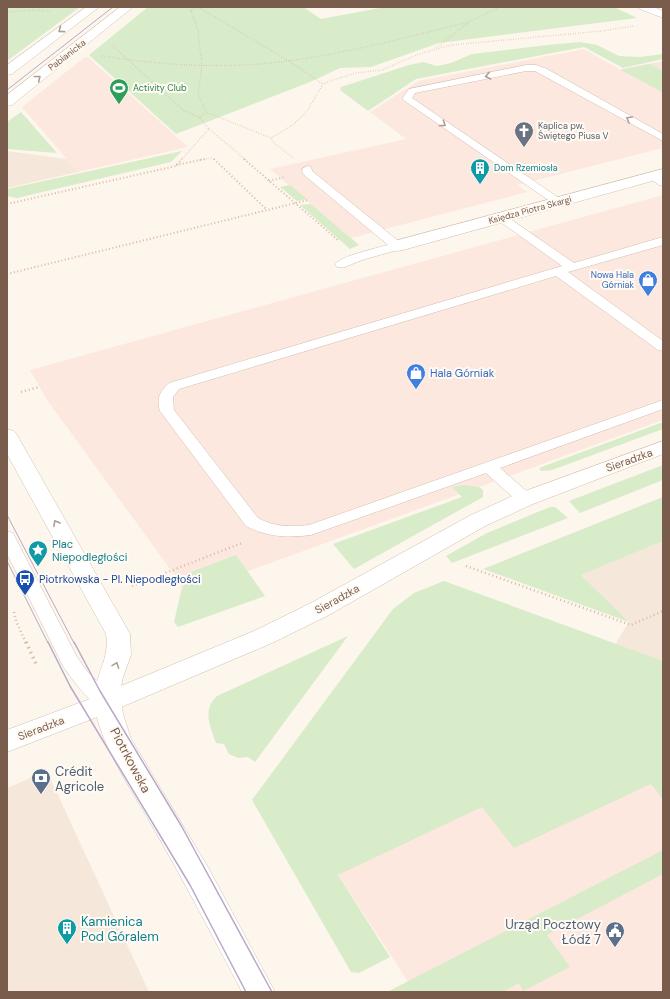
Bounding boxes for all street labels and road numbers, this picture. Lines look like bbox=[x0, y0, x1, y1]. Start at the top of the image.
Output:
street label: Pabianicka bbox=[46, 37, 88, 73]
street label: Księdza Piotra Skargi bbox=[487, 193, 573, 227]
street label: Sieradzka bbox=[604, 445, 654, 475]
street label: Sieradzka bbox=[312, 581, 362, 617]
street label: Sieradzka bbox=[16, 713, 66, 743]
street label: Piotrkowska bbox=[106, 725, 155, 796]

